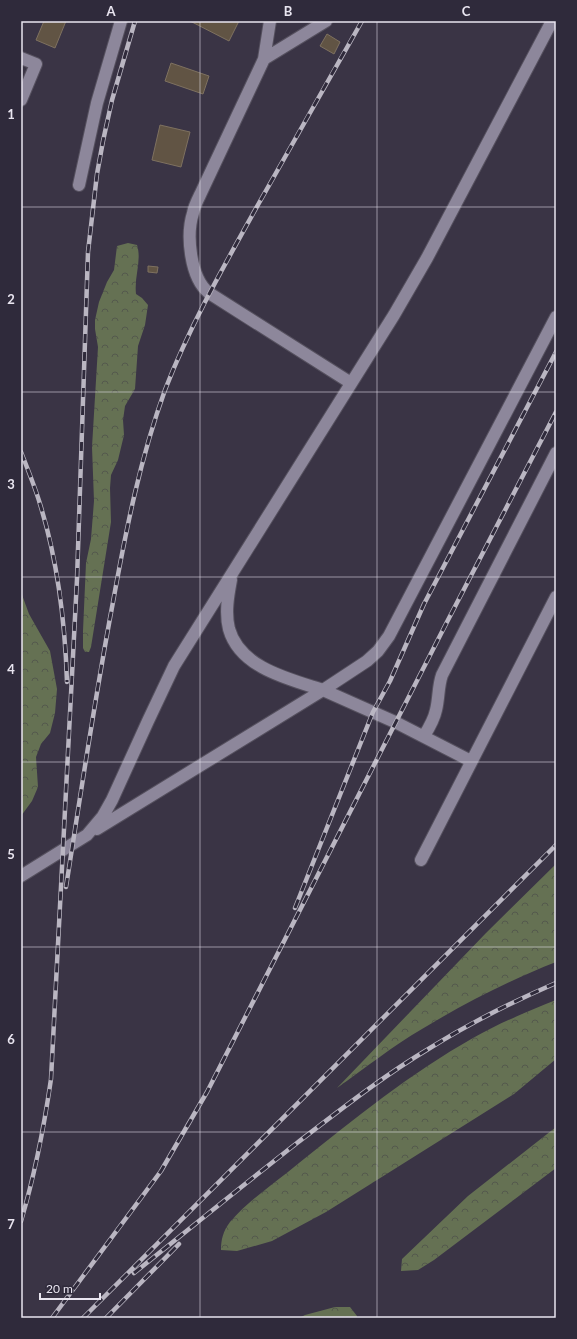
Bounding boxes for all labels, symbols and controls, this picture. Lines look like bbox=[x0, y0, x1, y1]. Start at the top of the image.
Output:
text: A bbox=[105, 3, 116, 19]
text: B bbox=[284, 3, 293, 19]
text: C bbox=[462, 3, 471, 19]
text: 1 bbox=[7, 106, 15, 122]
text: 2 bbox=[7, 291, 15, 307]
text: 3 bbox=[7, 476, 15, 492]
text: 4 bbox=[7, 661, 15, 677]
text: 5 bbox=[7, 846, 15, 862]
text: 6 bbox=[7, 1031, 15, 1047]
text: 7 bbox=[7, 1216, 15, 1232]
scale bar bbox=[40, 1275, 100, 1301]
text: 20 m bbox=[46, 1281, 73, 1296]

